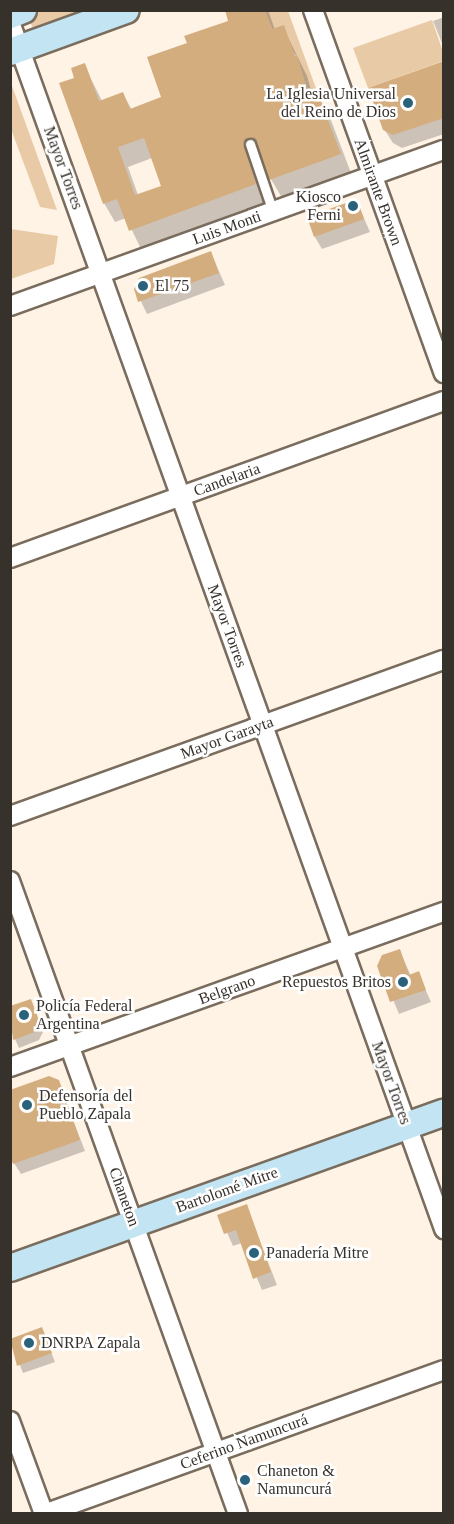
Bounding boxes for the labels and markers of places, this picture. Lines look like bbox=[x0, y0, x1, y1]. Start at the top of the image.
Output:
place label: La Iglesia Universal del Reino de Dios bbox=[266, 84, 396, 122]
marker: La Iglesia Universal del Reino de Dios bbox=[401, 96, 415, 110]
place label: Kiosco Ferni bbox=[296, 187, 341, 225]
marker: Kiosco Ferni bbox=[346, 199, 360, 213]
place label: El 75 bbox=[155, 276, 189, 296]
marker: El 75 bbox=[136, 279, 150, 293]
place label: Repuestos Britos bbox=[282, 972, 391, 992]
marker: Repuestos Britos bbox=[396, 975, 410, 989]
place label: Policía Federal Argentina bbox=[36, 996, 132, 1034]
marker: Policía Federal Argentina bbox=[17, 1008, 31, 1022]
place label: Defensoría del Pueblo Zapala bbox=[39, 1086, 133, 1124]
marker: Defensoría del Pueblo Zapala bbox=[20, 1098, 34, 1112]
place label: Panadería Mitre bbox=[266, 1243, 369, 1263]
marker: Panadería Mitre bbox=[247, 1246, 261, 1260]
place label: DNRPA Zapala bbox=[41, 1333, 141, 1353]
marker: DNRPA Zapala bbox=[22, 1336, 36, 1350]
place label: Chaneton & Namuncurá bbox=[257, 1461, 335, 1499]
marker: Chaneton & Namuncurá bbox=[238, 1473, 252, 1487]

